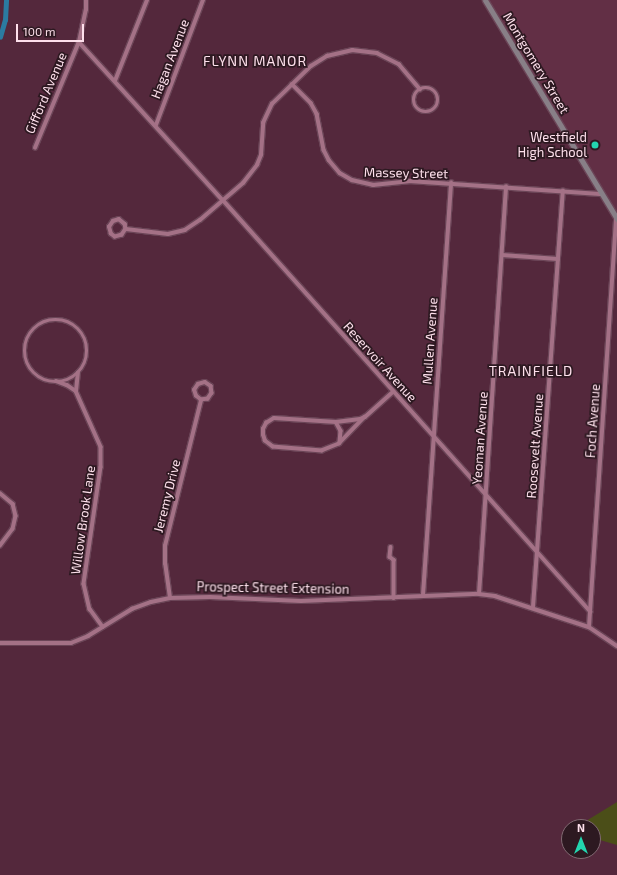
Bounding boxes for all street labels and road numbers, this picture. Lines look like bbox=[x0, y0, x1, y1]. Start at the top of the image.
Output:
street label: Montgomery Street bbox=[500, 10, 572, 116]
street label: Hagan Avenue bbox=[148, 17, 192, 101]
street label: Gifford Avenue bbox=[22, 50, 70, 136]
street label: Massey Street bbox=[364, 164, 448, 182]
street label: Mullen Avenue bbox=[419, 297, 441, 385]
street label: Reservoir Avenue bbox=[340, 319, 420, 405]
street label: Foch Avenue bbox=[583, 383, 603, 459]
street label: Yeoman Avenue bbox=[469, 391, 491, 485]
street label: Roosevelt Avenue bbox=[524, 393, 546, 499]
street label: Jeremy Drive bbox=[150, 458, 184, 534]
street label: Willow Brook Lane bbox=[68, 464, 98, 576]
street label: Prospect Street Extension bbox=[196, 579, 350, 597]

